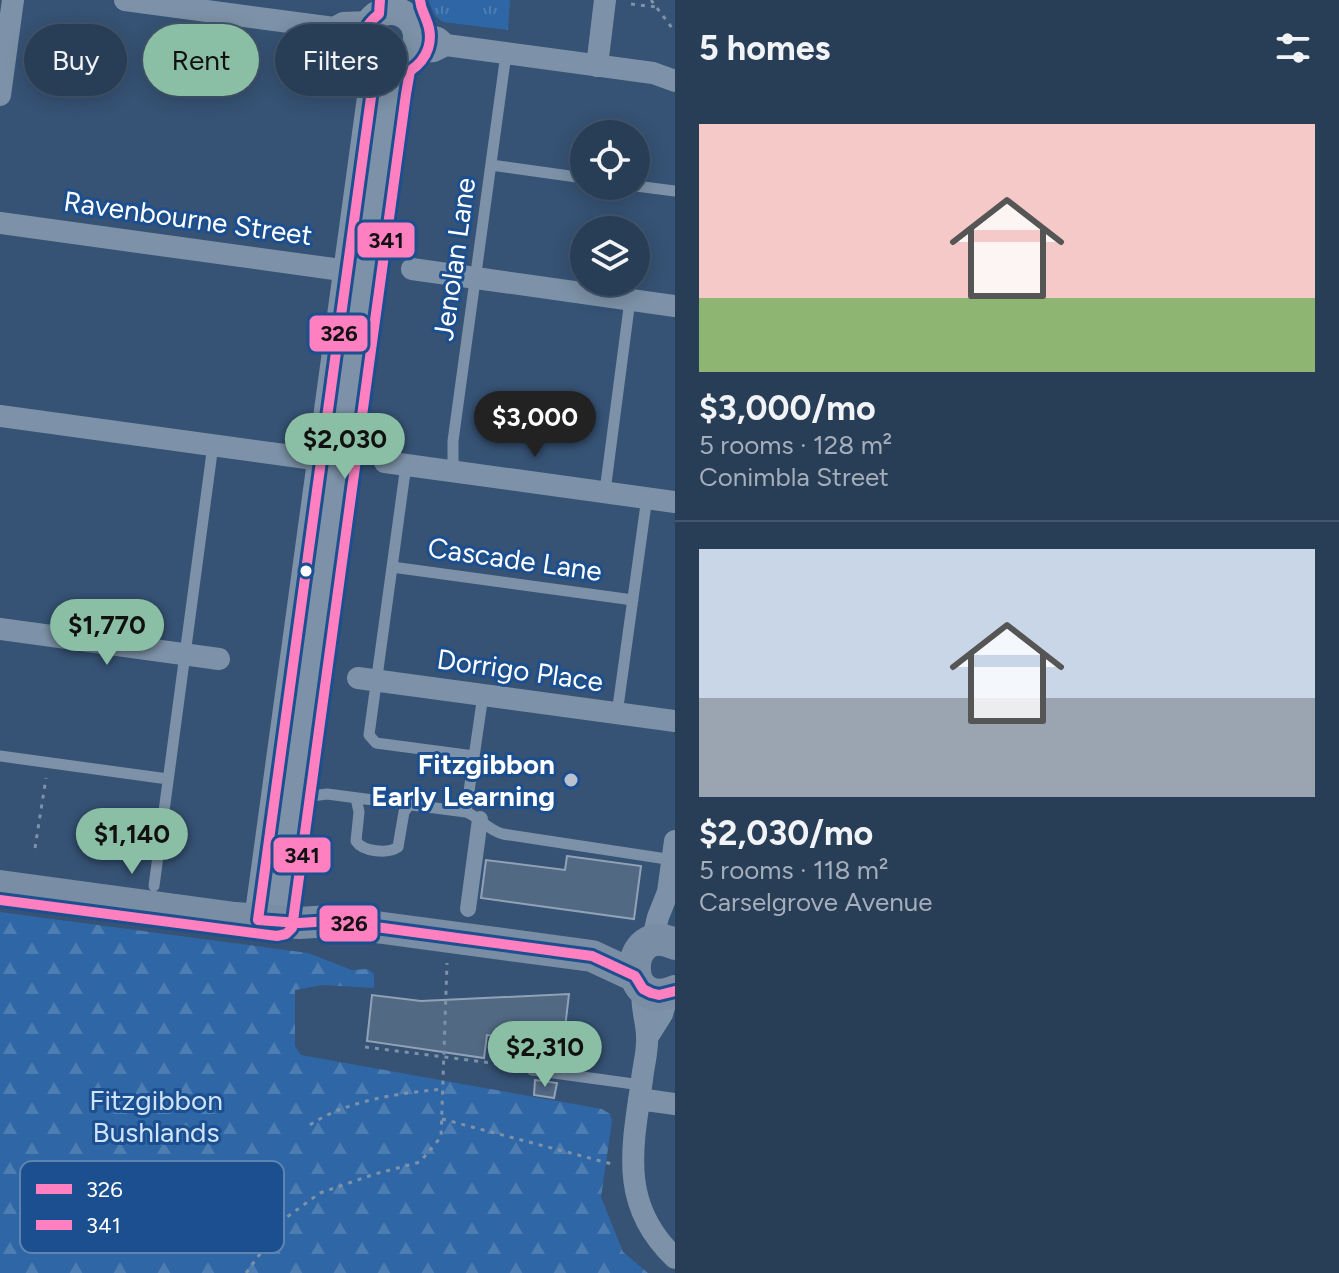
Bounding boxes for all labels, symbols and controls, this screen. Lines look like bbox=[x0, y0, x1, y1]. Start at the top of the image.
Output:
chip: Buy bbox=[24, 24, 127, 96]
chip: Rent bbox=[143, 24, 259, 96]
chip: Filters bbox=[275, 24, 407, 96]
icon: filters bbox=[1271, 26, 1315, 70]
text: 5 homes bbox=[699, 28, 830, 69]
map controls bbox=[570, 120, 650, 296]
button: locate bbox=[570, 120, 650, 200]
street label: Jenolan Lane bbox=[426, 175, 482, 343]
icon: home bbox=[935, 176, 1079, 320]
street label: Ravenbourne Street bbox=[61, 184, 315, 252]
button: layers bbox=[570, 216, 650, 296]
line badge: 341 bbox=[356, 221, 416, 259]
text: 341 bbox=[368, 227, 404, 254]
line badge: 326 bbox=[308, 314, 369, 353]
text: 326 bbox=[320, 320, 358, 347]
text: $3,000/mo bbox=[699, 388, 876, 429]
pin: $3,000 bbox=[470, 391, 600, 459]
text: $3,000 bbox=[492, 401, 578, 433]
pin: $2,030 bbox=[280, 413, 410, 481]
text: $2,030 bbox=[303, 423, 387, 455]
text: 5 rooms · 128 m² bbox=[699, 429, 892, 461]
text: Conimbla Street bbox=[699, 461, 889, 493]
street label: Cascade Lane bbox=[426, 530, 604, 588]
unlabelled marker bbox=[298, 563, 314, 579]
pin: $1,770 bbox=[42, 599, 172, 667]
icon: home bbox=[935, 601, 1079, 745]
text: $1,770 bbox=[68, 609, 146, 641]
street label: Dorrigo Place bbox=[435, 642, 605, 698]
place label: Fitzgibbon Early Learning bbox=[371, 747, 555, 813]
marker: Fitzgibbon Early Learning bbox=[562, 771, 580, 789]
pin: $1,140 bbox=[67, 808, 197, 876]
text: $2,030/mo bbox=[699, 813, 873, 854]
text: $1,140 bbox=[94, 818, 170, 850]
line badge: 341 bbox=[272, 836, 332, 874]
text: 341 bbox=[284, 842, 320, 869]
text: 5 rooms · 118 m² bbox=[699, 854, 888, 886]
text: Carselgrove Avenue bbox=[699, 886, 932, 918]
line badge: 326 bbox=[318, 904, 379, 943]
text: 326 bbox=[330, 910, 368, 937]
pin: $2,310 bbox=[480, 1021, 610, 1089]
text: $2,310 bbox=[506, 1031, 584, 1063]
park label: Fitzgibbon Bushlands bbox=[89, 1083, 223, 1149]
legend bbox=[20, 1161, 284, 1253]
text: 326 bbox=[86, 1176, 123, 1203]
text: 341 bbox=[86, 1212, 121, 1239]

